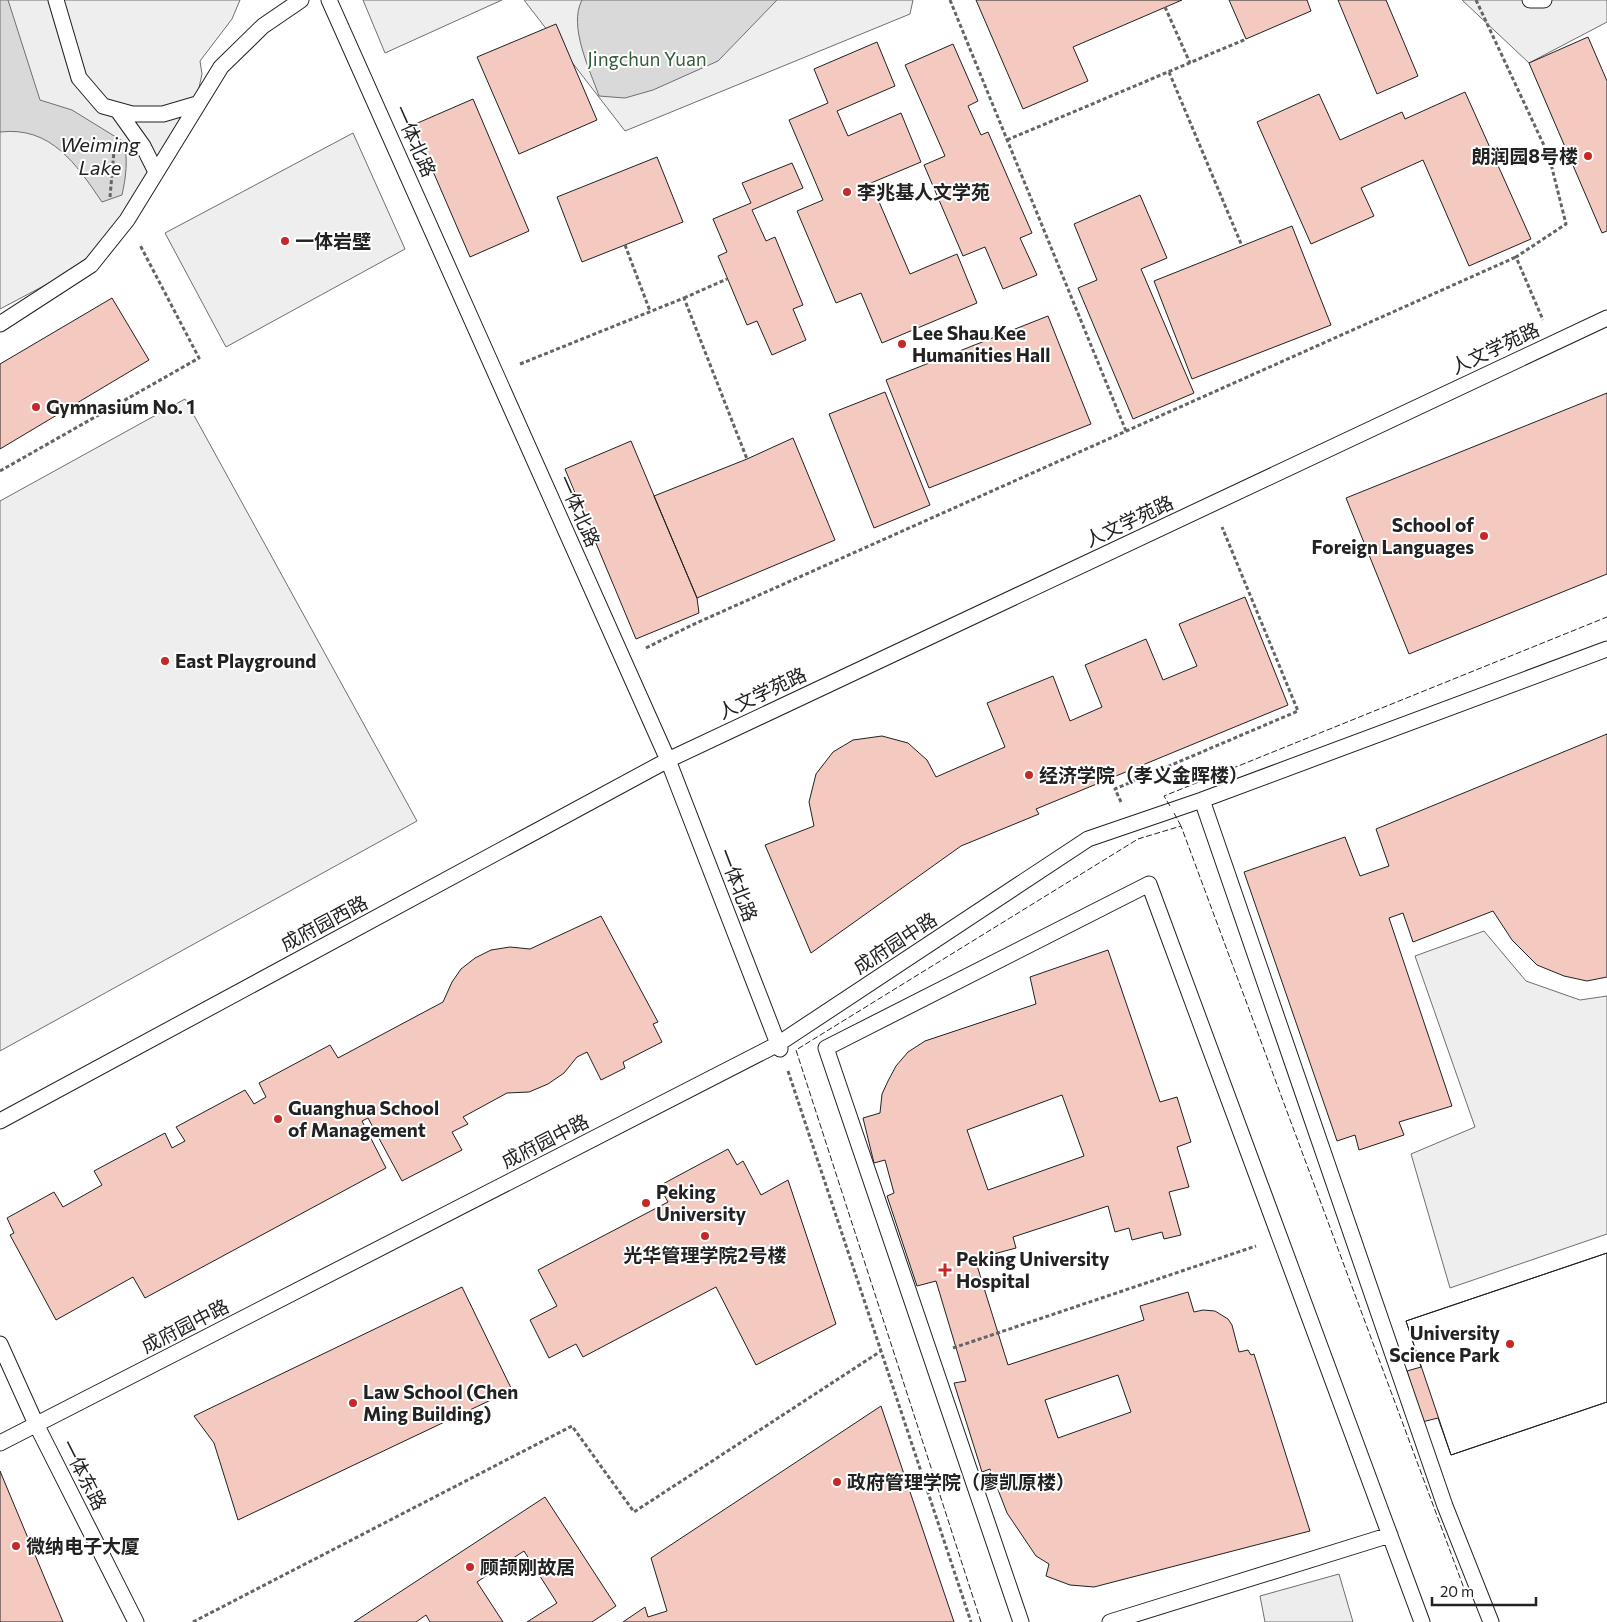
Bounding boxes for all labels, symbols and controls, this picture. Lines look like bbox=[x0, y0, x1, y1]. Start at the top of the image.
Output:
park label: Jingchun Yuan bbox=[587, 47, 707, 70]
street label: 一体北路 bbox=[389, 101, 441, 180]
water label: Weiming Lake bbox=[60, 132, 141, 179]
place label: 朗润园8号楼 bbox=[1471, 144, 1578, 167]
marker: 朗润园8号楼 bbox=[1582, 150, 1594, 162]
place label: 李兆基人文学苑 bbox=[857, 180, 990, 203]
marker: 李兆基人文学苑 bbox=[841, 186, 853, 198]
place label: 一体岩壁 bbox=[295, 229, 371, 252]
marker: 一体岩壁 bbox=[279, 235, 291, 247]
street label: 人文学苑路 bbox=[1447, 317, 1543, 378]
place label: Lee Shau Kee Humanities Hall bbox=[912, 321, 1050, 366]
marker: Lee Shau Kee Humanities Hall bbox=[896, 338, 908, 350]
place label: Gymnasium No. 1 bbox=[46, 395, 195, 418]
marker: Gymnasium No. 1 bbox=[30, 401, 42, 413]
street label: 一体北路 bbox=[553, 471, 605, 550]
street label: 人文学苑路 bbox=[1081, 490, 1177, 551]
place label: School of Foreign Languages bbox=[1312, 513, 1474, 558]
marker: School of Foreign Languages bbox=[1478, 530, 1490, 542]
place label: East Playground bbox=[175, 649, 316, 672]
marker: East Playground bbox=[159, 655, 171, 667]
street label: 人文学苑路 bbox=[714, 662, 810, 723]
place label: 经济学院（孝义金晖楼） bbox=[1039, 763, 1248, 786]
marker: 经济学院（孝义金晖楼） bbox=[1023, 769, 1035, 781]
street label: 一体北路 bbox=[714, 845, 763, 924]
street label: 成府园西路 bbox=[276, 890, 371, 955]
street label: 成府园中路 bbox=[849, 907, 941, 978]
place label: Guanghua School of Management bbox=[288, 1096, 439, 1141]
street label: 成府园中路 bbox=[497, 1109, 592, 1172]
marker: Guanghua School of Management bbox=[272, 1113, 284, 1125]
place label: Peking University bbox=[656, 1180, 747, 1225]
marker: Peking University bbox=[640, 1197, 652, 1209]
marker: 光华管理学院2号楼 bbox=[699, 1230, 711, 1242]
place label: 光华管理学院2号楼 bbox=[624, 1243, 786, 1266]
place label: Peking University Hospital bbox=[956, 1247, 1110, 1292]
marker: Peking University Hospital bbox=[938, 1263, 952, 1277]
street label: 成府园中路 bbox=[137, 1294, 232, 1357]
place label: University Science Park bbox=[1389, 1321, 1501, 1366]
marker: University Science Park bbox=[1504, 1338, 1516, 1350]
place label: Law School (Chen Ming Building) bbox=[363, 1380, 518, 1425]
marker: Law School (Chen Ming Building) bbox=[347, 1397, 359, 1409]
street label: 一体东路 bbox=[57, 1436, 112, 1514]
place label: 政府管理学院（廖凯原楼） bbox=[847, 1470, 1075, 1493]
marker: 政府管理学院（廖凯原楼） bbox=[831, 1476, 843, 1488]
place label: 微纳电子大厦 bbox=[26, 1534, 140, 1557]
marker: 微纳电子大厦 bbox=[10, 1540, 22, 1552]
place label: 顾颉刚故居 bbox=[480, 1555, 575, 1578]
marker: 顾颉刚故居 bbox=[464, 1561, 476, 1573]
scale bar bbox=[1432, 1574, 1536, 1606]
text: 20 m bbox=[1440, 1582, 1474, 1600]

